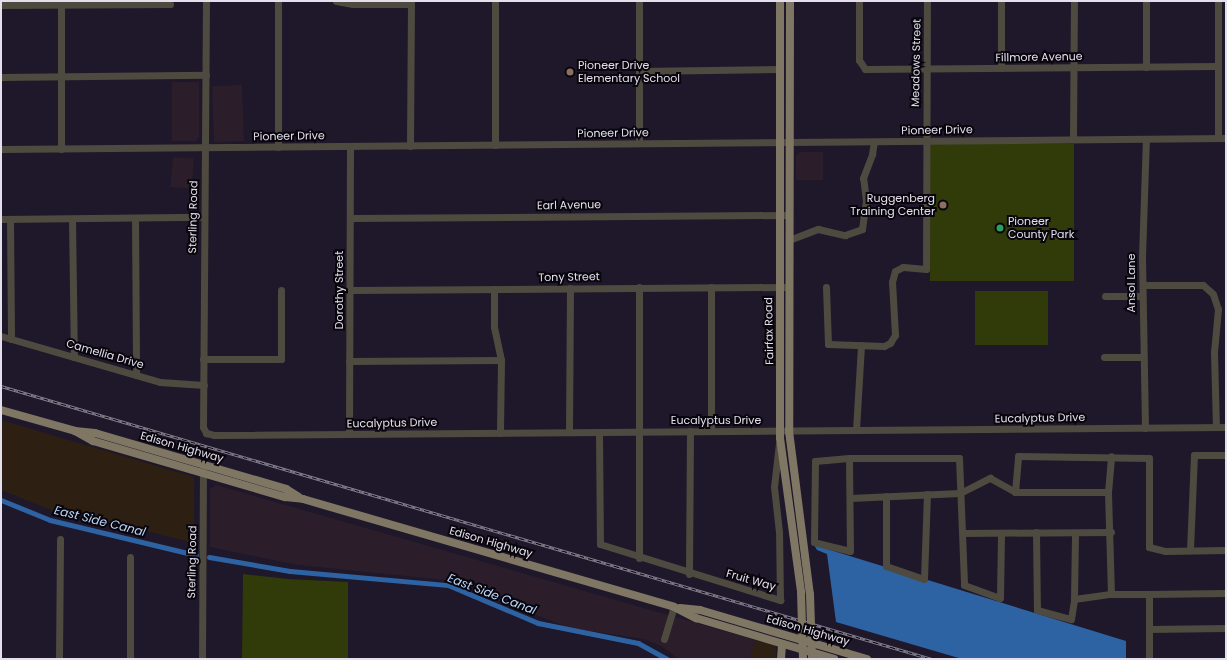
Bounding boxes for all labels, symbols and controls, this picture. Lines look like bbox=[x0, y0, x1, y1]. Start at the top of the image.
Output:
street label: Meadows Street bbox=[909, 19, 923, 107]
street label: Fillmore Avenue bbox=[995, 50, 1083, 64]
place label: Pioneer Drive Elementary School bbox=[578, 59, 680, 85]
marker: Pioneer Drive Elementary School bbox=[565, 67, 575, 77]
street label: Pioneer Drive bbox=[901, 123, 973, 137]
street label: Pioneer Drive bbox=[577, 126, 649, 140]
street label: Pioneer Drive bbox=[253, 129, 325, 143]
street label: Sterling Road bbox=[186, 180, 200, 254]
place label: Ruggenberg Training Center bbox=[850, 192, 935, 218]
street label: Earl Avenue bbox=[537, 198, 601, 212]
marker: Ruggenberg Training Center bbox=[938, 200, 948, 210]
place label: Pioneer County Park bbox=[1008, 215, 1074, 241]
marker: Pioneer County Park bbox=[995, 223, 1005, 233]
street label: Dorothy Street bbox=[332, 251, 346, 329]
street label: Ansol Lane bbox=[1124, 254, 1138, 312]
street label: Tony Street bbox=[538, 270, 600, 284]
street label: Fairfax Road bbox=[762, 297, 776, 365]
street label: Camellia Drive bbox=[65, 337, 145, 371]
street label: Eucalyptus Drive bbox=[995, 411, 1085, 425]
street label: Eucalyptus Drive bbox=[671, 413, 761, 427]
street label: Eucalyptus Drive bbox=[347, 416, 437, 430]
street label: Edison Highway bbox=[139, 429, 225, 465]
water label: East Side Canal bbox=[53, 503, 147, 539]
street label: Edison Highway bbox=[448, 524, 534, 560]
street label: Sterling Road bbox=[185, 525, 199, 599]
street label: Fruit Way bbox=[725, 567, 777, 593]
water label: East Side Canal bbox=[446, 570, 538, 618]
street label: Edison Highway bbox=[765, 612, 851, 648]

